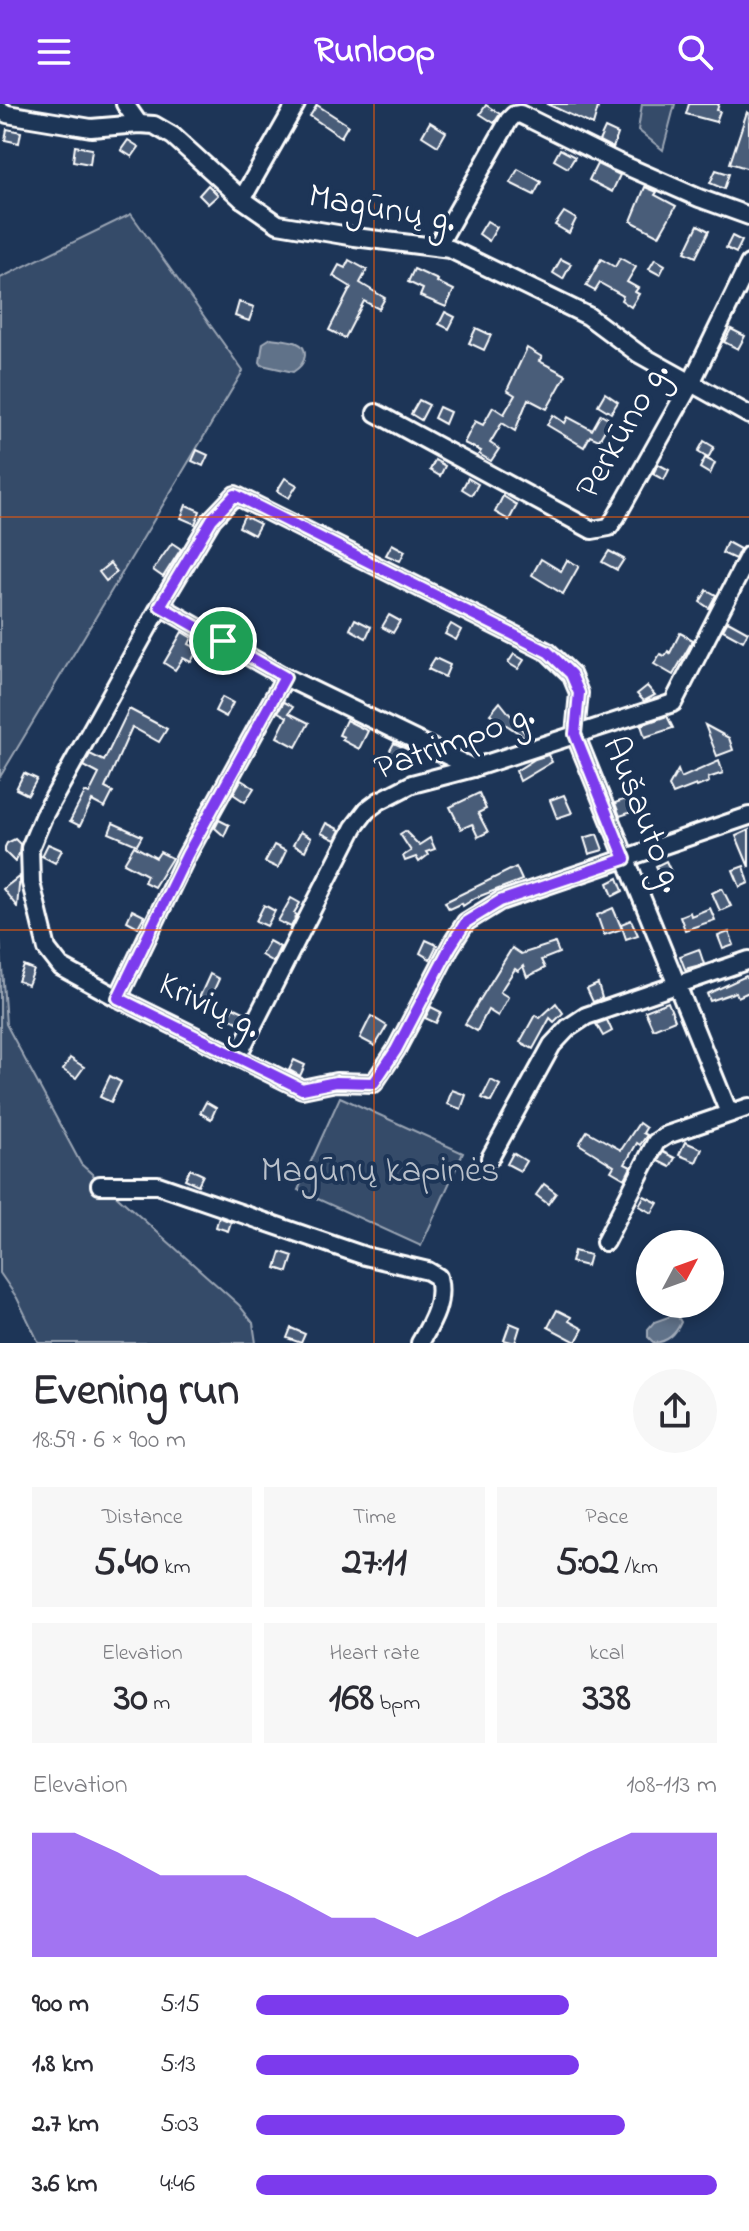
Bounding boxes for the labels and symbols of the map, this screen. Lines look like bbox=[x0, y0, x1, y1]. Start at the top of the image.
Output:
street label: Magūnų g. bbox=[304, 171, 460, 249]
street label: Perkūno g. bbox=[563, 352, 685, 510]
pin bbox=[189, 607, 257, 675]
street label: Patrimpo g. bbox=[368, 690, 542, 796]
street label: Aušauto g. bbox=[587, 729, 697, 901]
street label: Krivių g. bbox=[149, 959, 269, 1055]
park label: Magūnų kapinės bbox=[261, 1146, 499, 1199]
north arrow bbox=[636, 1230, 724, 1318]

